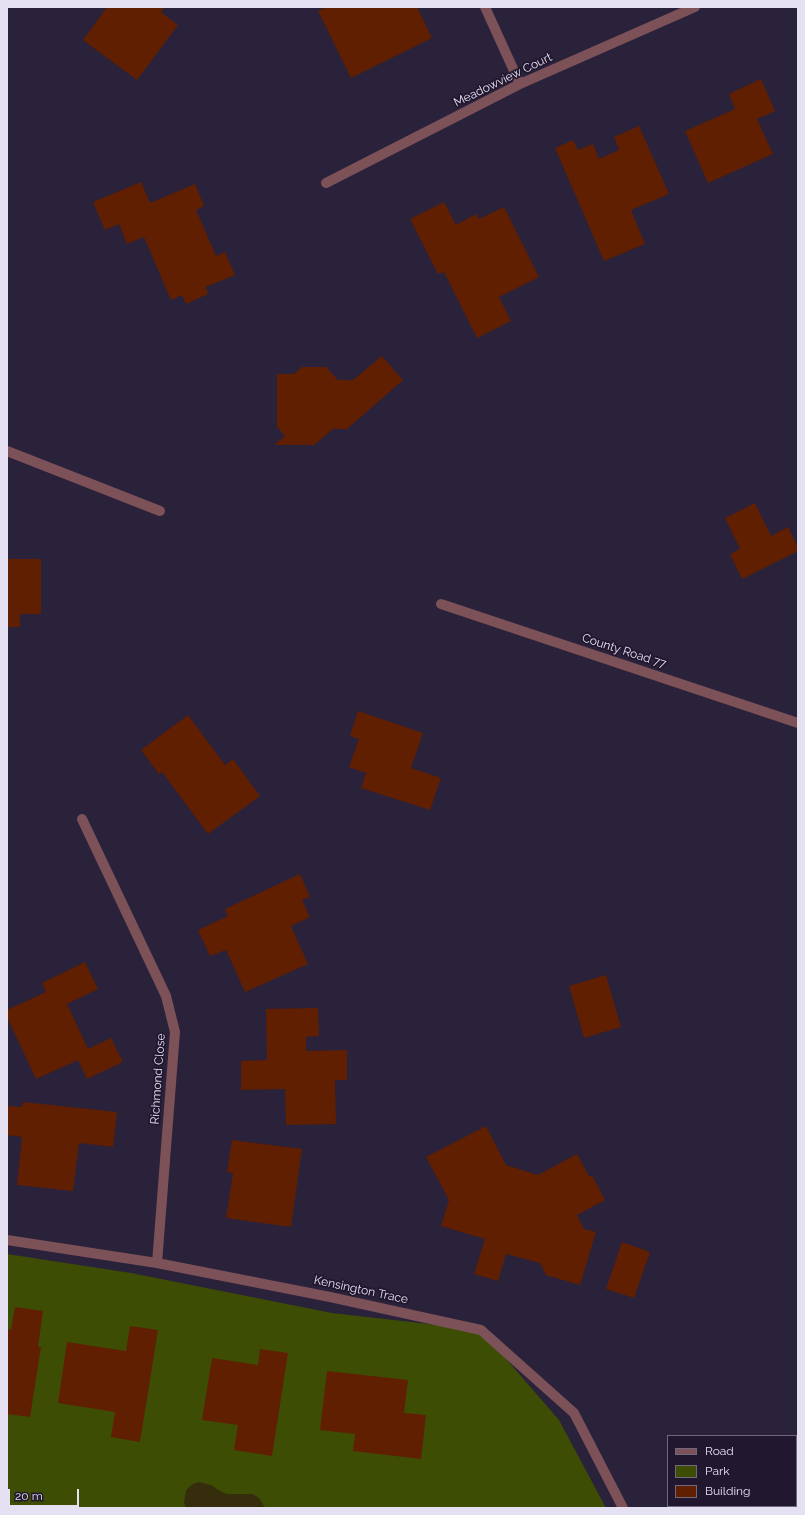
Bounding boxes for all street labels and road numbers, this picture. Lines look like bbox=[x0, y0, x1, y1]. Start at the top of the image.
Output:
street label: Meadowview Court bbox=[451, 50, 555, 110]
street label: County Road 77 bbox=[580, 631, 668, 671]
street label: Richmond Close bbox=[148, 1033, 168, 1125]
street label: Kensington Trace bbox=[313, 1273, 409, 1307]

